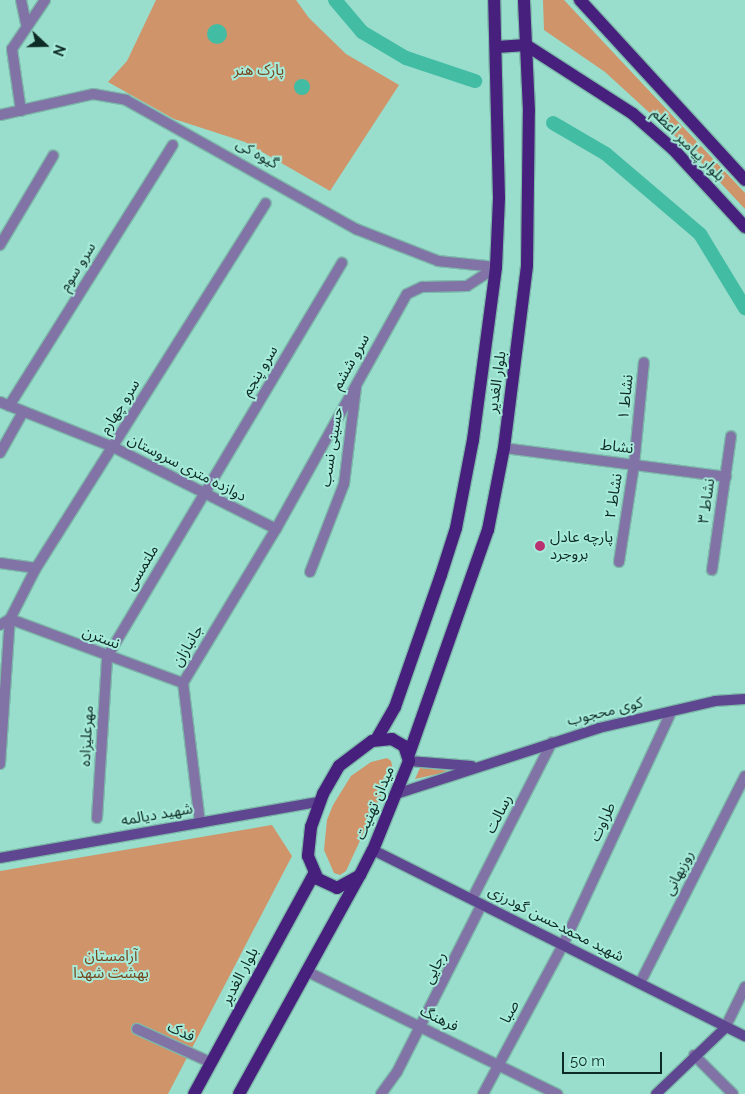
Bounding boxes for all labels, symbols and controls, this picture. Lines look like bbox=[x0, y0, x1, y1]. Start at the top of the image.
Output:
north arrow bbox=[20, 20, 70, 70]
text: N bbox=[50, 43, 68, 58]
park label: پارک هنر bbox=[234, 62, 284, 80]
street label: بلوار پیامبر اعظم bbox=[648, 105, 728, 185]
street label: گیوه کی bbox=[233, 135, 281, 173]
street label: سرو سوم bbox=[56, 239, 100, 295]
street label: سرو ششم bbox=[328, 331, 374, 393]
street label: سرو پنجم bbox=[238, 342, 282, 400]
street label: بلوار الغدیر bbox=[484, 350, 510, 414]
street label: نشاط ۱ bbox=[615, 373, 637, 421]
street label: سرو چهارم bbox=[96, 376, 144, 438]
street label: حسینی نسب bbox=[317, 406, 347, 488]
street label: دوازده متری سروستان bbox=[125, 430, 249, 506]
street label: نشاط bbox=[600, 436, 634, 458]
street label: نشاط ۲ bbox=[602, 472, 626, 520]
street label: نشاط ۳ bbox=[695, 477, 719, 525]
place label: پارچه عادل بروجرد bbox=[550, 528, 613, 563]
marker: پارچه عادل بروجرد bbox=[534, 540, 546, 552]
street label: ملتمسی bbox=[121, 542, 163, 594]
street label: جانبازان bbox=[169, 622, 207, 670]
street label: نسترن bbox=[80, 623, 122, 653]
street label: کوی محجوب bbox=[565, 694, 645, 730]
street label: مهرعلیزاده bbox=[76, 705, 98, 767]
street label: میدان تهنیت bbox=[351, 763, 399, 843]
street label: رسالت bbox=[482, 791, 516, 837]
street label: شهید دیالمه bbox=[120, 800, 194, 830]
street label: طراوت bbox=[586, 800, 620, 844]
street label: روزبهانی bbox=[660, 847, 698, 899]
street label: شهید محمدحسن گودرزی bbox=[485, 882, 627, 966]
street label: بلوار الغدیر bbox=[217, 944, 263, 1008]
park label: آرامستان بهشت شهدا bbox=[73, 947, 149, 982]
street label: رجایی bbox=[420, 949, 450, 987]
street label: صبا bbox=[497, 998, 523, 1026]
street label: فرهنگ bbox=[417, 1002, 461, 1036]
street label: فدک bbox=[165, 1018, 197, 1046]
scale bar bbox=[565, 1042, 665, 1074]
text: 50 m bbox=[570, 1052, 605, 1070]

